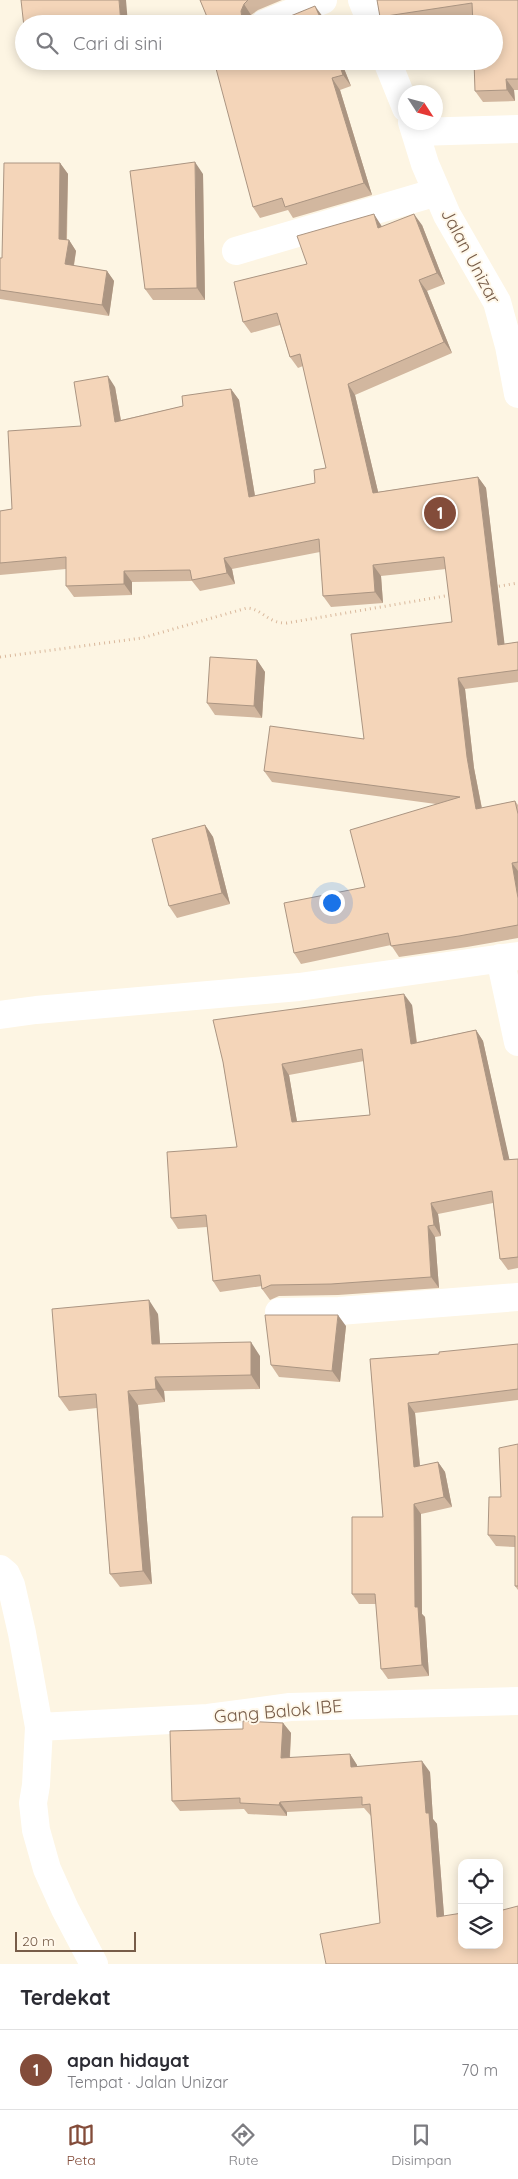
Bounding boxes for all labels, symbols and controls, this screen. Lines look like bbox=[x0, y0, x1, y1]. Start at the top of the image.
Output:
search box bbox=[15, 15, 503, 70]
icon: search bbox=[33, 29, 61, 57]
text: Cari di sini bbox=[73, 31, 162, 55]
north arrow bbox=[398, 85, 443, 130]
street label: Jalan Unizar bbox=[436, 204, 506, 308]
pin: 1 bbox=[424, 494, 456, 532]
your location bbox=[319, 890, 345, 916]
street label: Gang Balok IBE bbox=[213, 1694, 343, 1728]
map controls bbox=[458, 1859, 503, 1949]
button: locate bbox=[458, 1859, 503, 1904]
button: layers bbox=[458, 1904, 503, 1949]
scale bar bbox=[15, 1929, 136, 1952]
text: 20 m bbox=[22, 1932, 55, 1950]
text: Terdekat bbox=[20, 1984, 111, 2010]
text: apan hidayat bbox=[67, 2048, 190, 2072]
text: 1 bbox=[33, 2060, 39, 2080]
text: 70 m bbox=[461, 2060, 498, 2080]
text: Tempat · Jalan Unizar bbox=[67, 2072, 229, 2092]
tab: Peta bbox=[66, 2121, 96, 2169]
tab: Rute bbox=[229, 2121, 258, 2169]
tab: Disimpan bbox=[391, 2121, 452, 2169]

